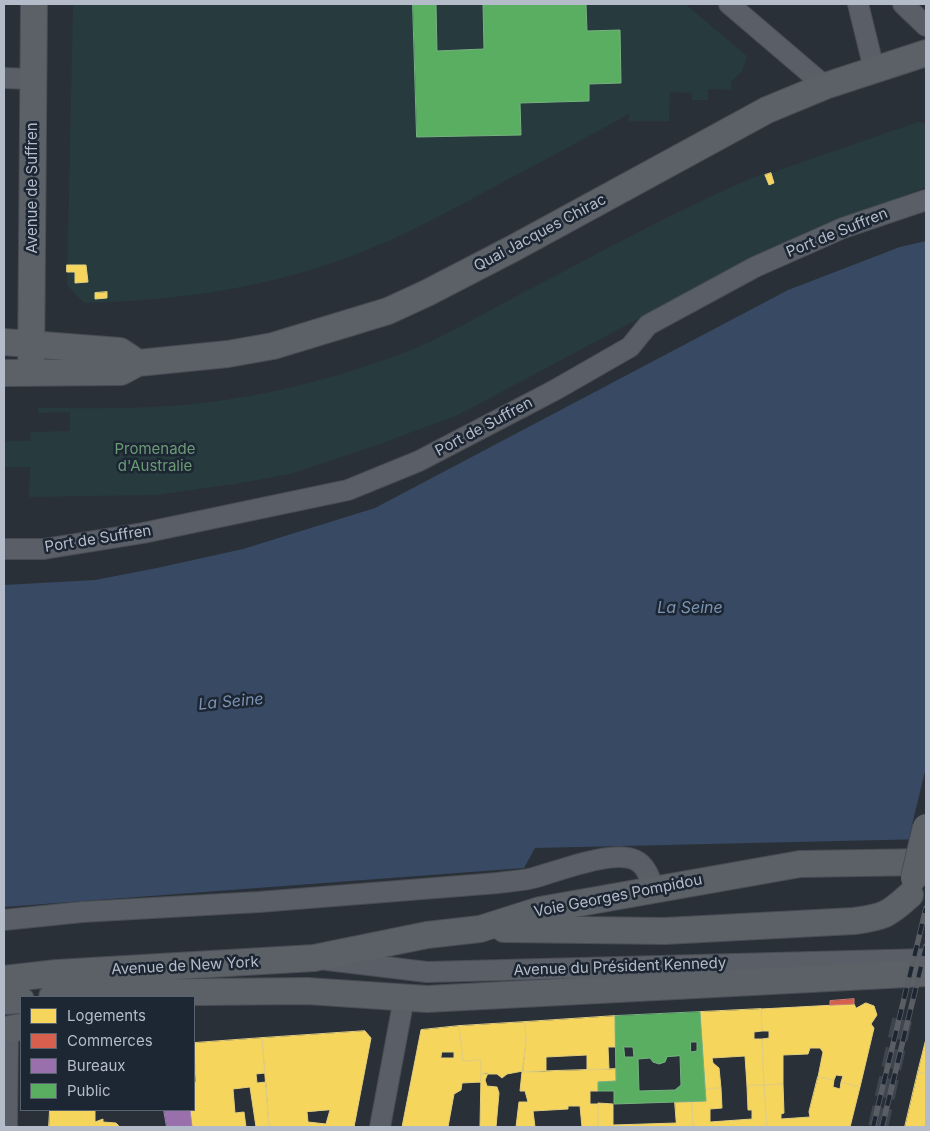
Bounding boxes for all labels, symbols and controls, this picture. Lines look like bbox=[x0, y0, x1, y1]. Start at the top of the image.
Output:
street label: Avenue de Suffren bbox=[23, 122, 41, 254]
street label: Quai Jacques Chirac bbox=[471, 190, 609, 276]
street label: Port de Suffren bbox=[784, 204, 890, 262]
street label: Port de Suffren bbox=[432, 394, 536, 460]
park label: Promenade d'Australie bbox=[114, 440, 196, 475]
street label: Port de Suffren bbox=[43, 522, 153, 556]
water label: La Seine bbox=[657, 598, 723, 618]
water label: La Seine bbox=[198, 690, 264, 714]
street label: Voie Georges Pompidou bbox=[532, 871, 704, 921]
street label: Avenue de New York bbox=[111, 953, 259, 979]
street label: Avenue du Président Kennedy bbox=[513, 954, 727, 980]
legend bbox=[20, 996, 195, 1111]
text: Logements bbox=[67, 1006, 146, 1025]
text: Commerces bbox=[67, 1031, 153, 1050]
text: Bureaux bbox=[67, 1056, 125, 1075]
text: Public bbox=[67, 1081, 110, 1100]

